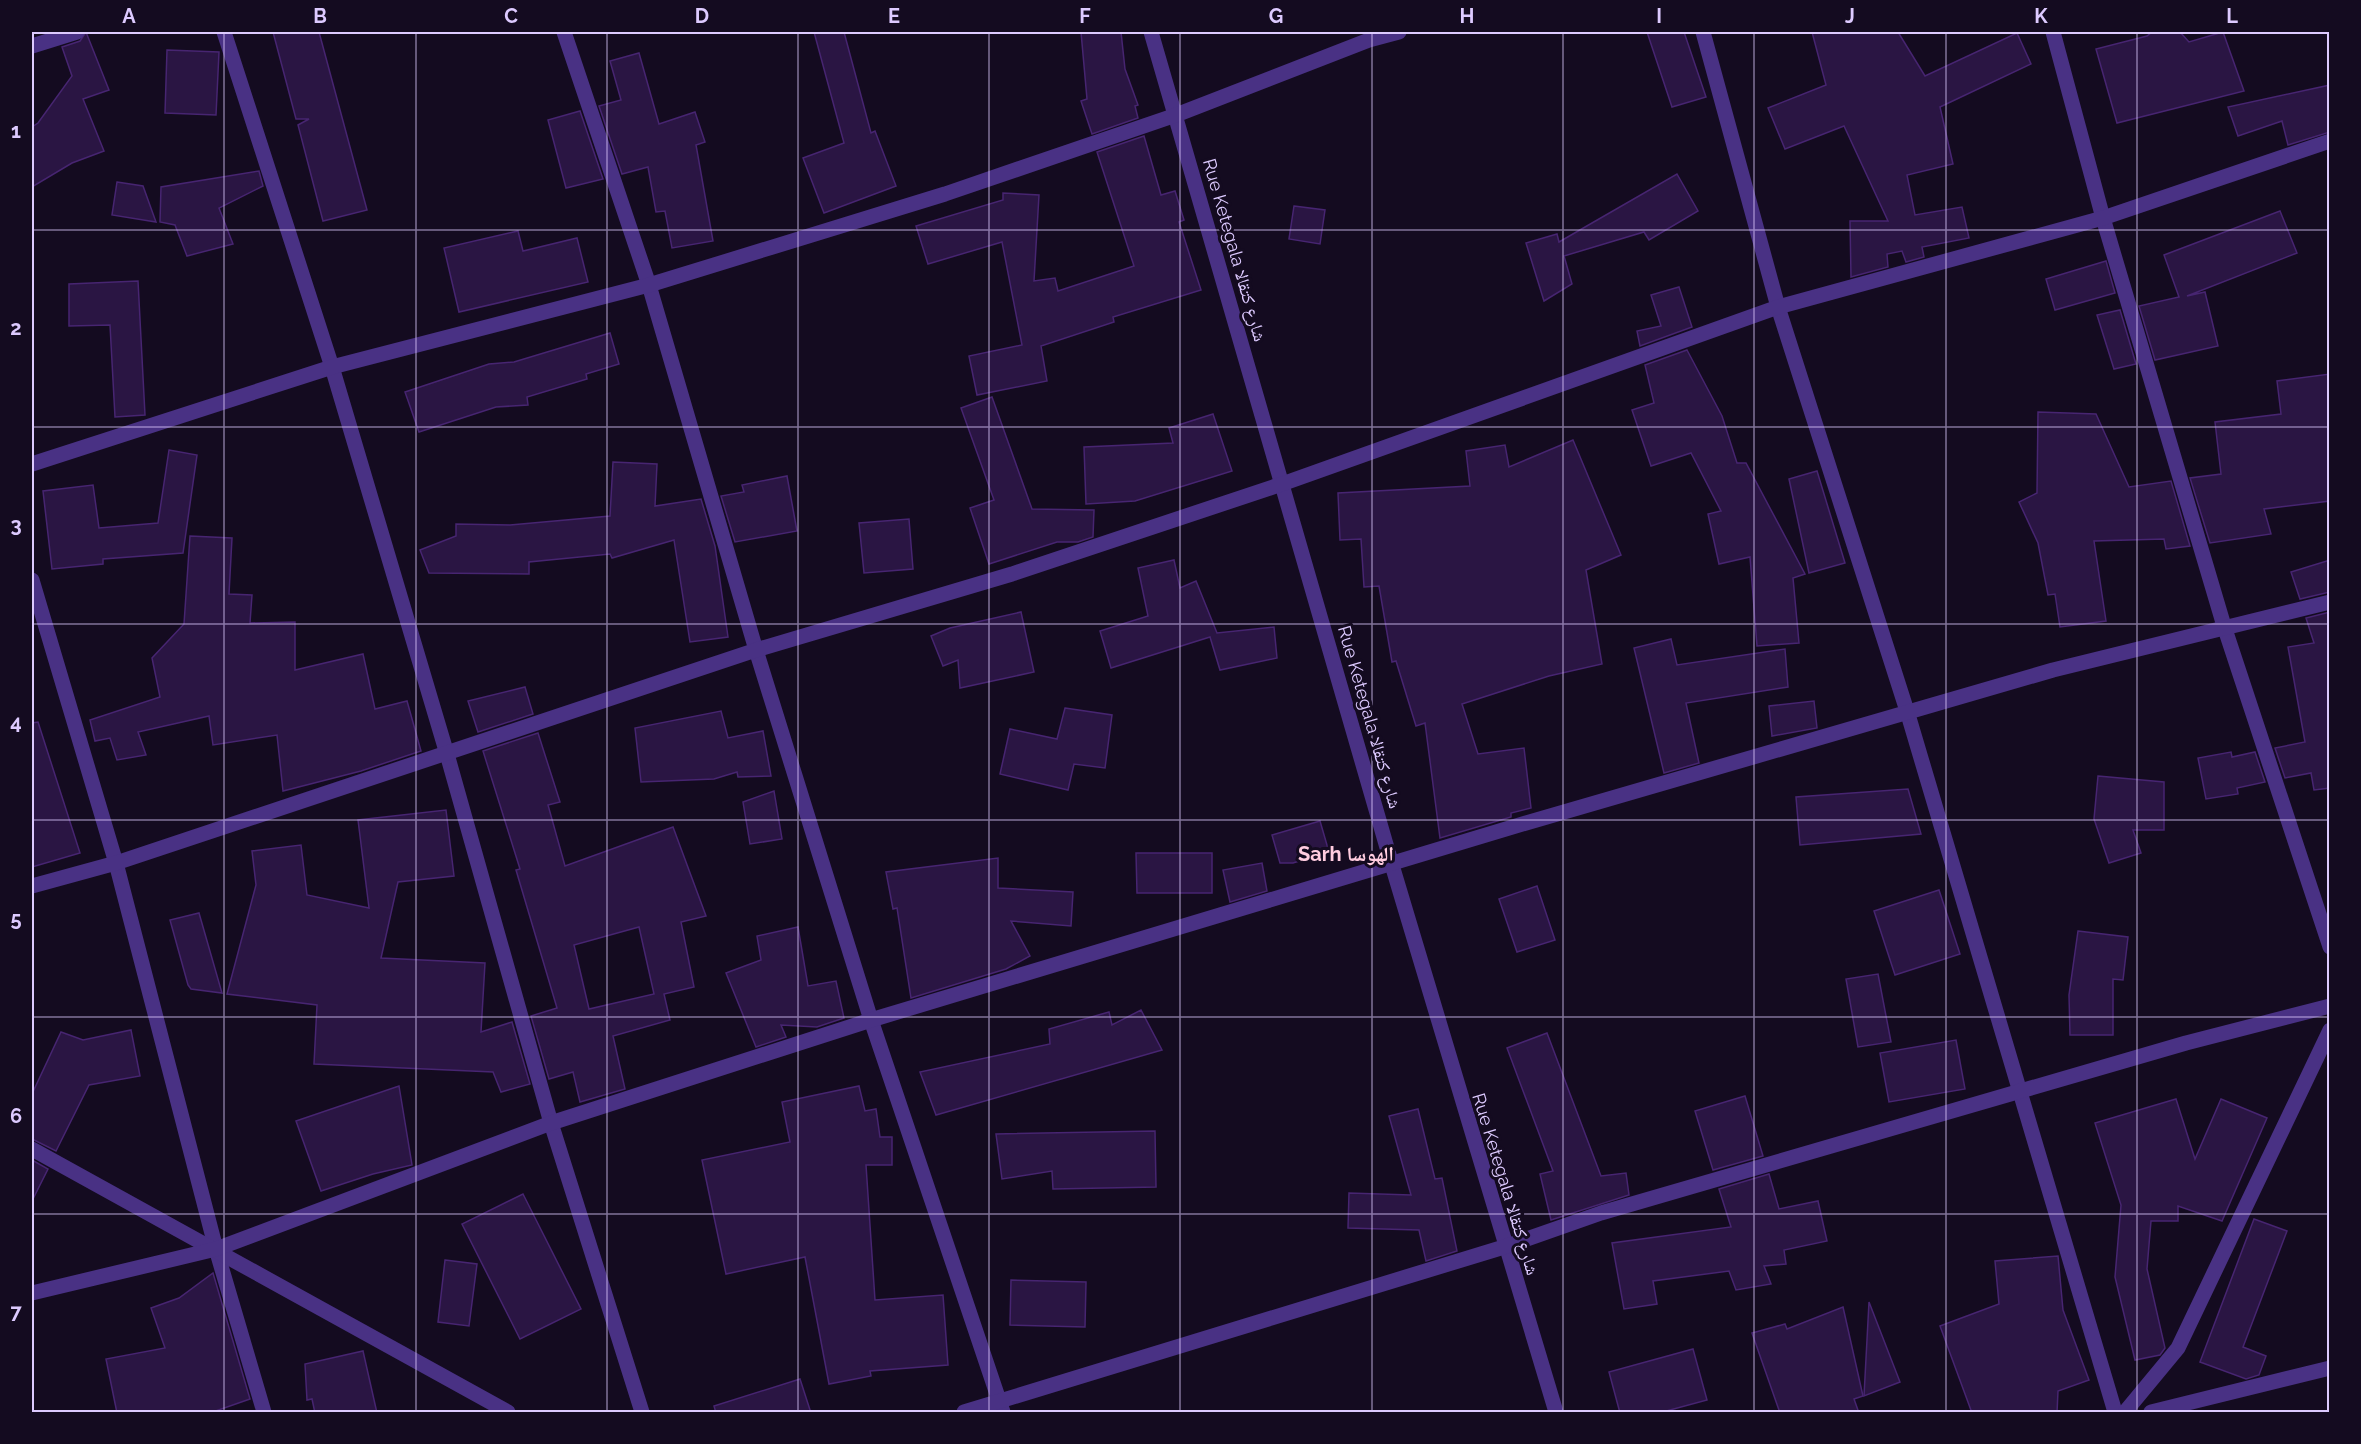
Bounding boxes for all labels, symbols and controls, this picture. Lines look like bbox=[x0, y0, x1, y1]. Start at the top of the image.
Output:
text: A bbox=[122, 4, 136, 28]
text: B bbox=[313, 4, 327, 28]
text: C bbox=[504, 4, 518, 28]
text: D bbox=[695, 4, 709, 28]
text: E bbox=[888, 4, 900, 28]
text: F bbox=[1079, 4, 1091, 28]
text: G bbox=[1269, 4, 1283, 28]
text: H bbox=[1460, 4, 1474, 28]
text: I bbox=[1656, 4, 1662, 28]
text: J bbox=[1845, 4, 1855, 28]
text: K bbox=[2034, 4, 2048, 28]
text: L bbox=[2226, 4, 2238, 28]
text: 1 bbox=[11, 119, 21, 143]
street label: Rue Ketegala شارع كتقالا bbox=[1198, 156, 1271, 344]
text: 2 bbox=[10, 316, 22, 340]
text: 3 bbox=[10, 513, 22, 537]
street label: Rue Ketegala شارع كتقالا bbox=[1333, 623, 1406, 811]
text: 4 bbox=[10, 710, 22, 734]
district label: Sarh الهوسا bbox=[1298, 842, 1394, 866]
text: 5 bbox=[10, 907, 22, 931]
street label: Rue Ketegala شارع كتقالا bbox=[1467, 1090, 1544, 1278]
text: 6 bbox=[10, 1104, 22, 1128]
text: 7 bbox=[10, 1300, 22, 1324]

